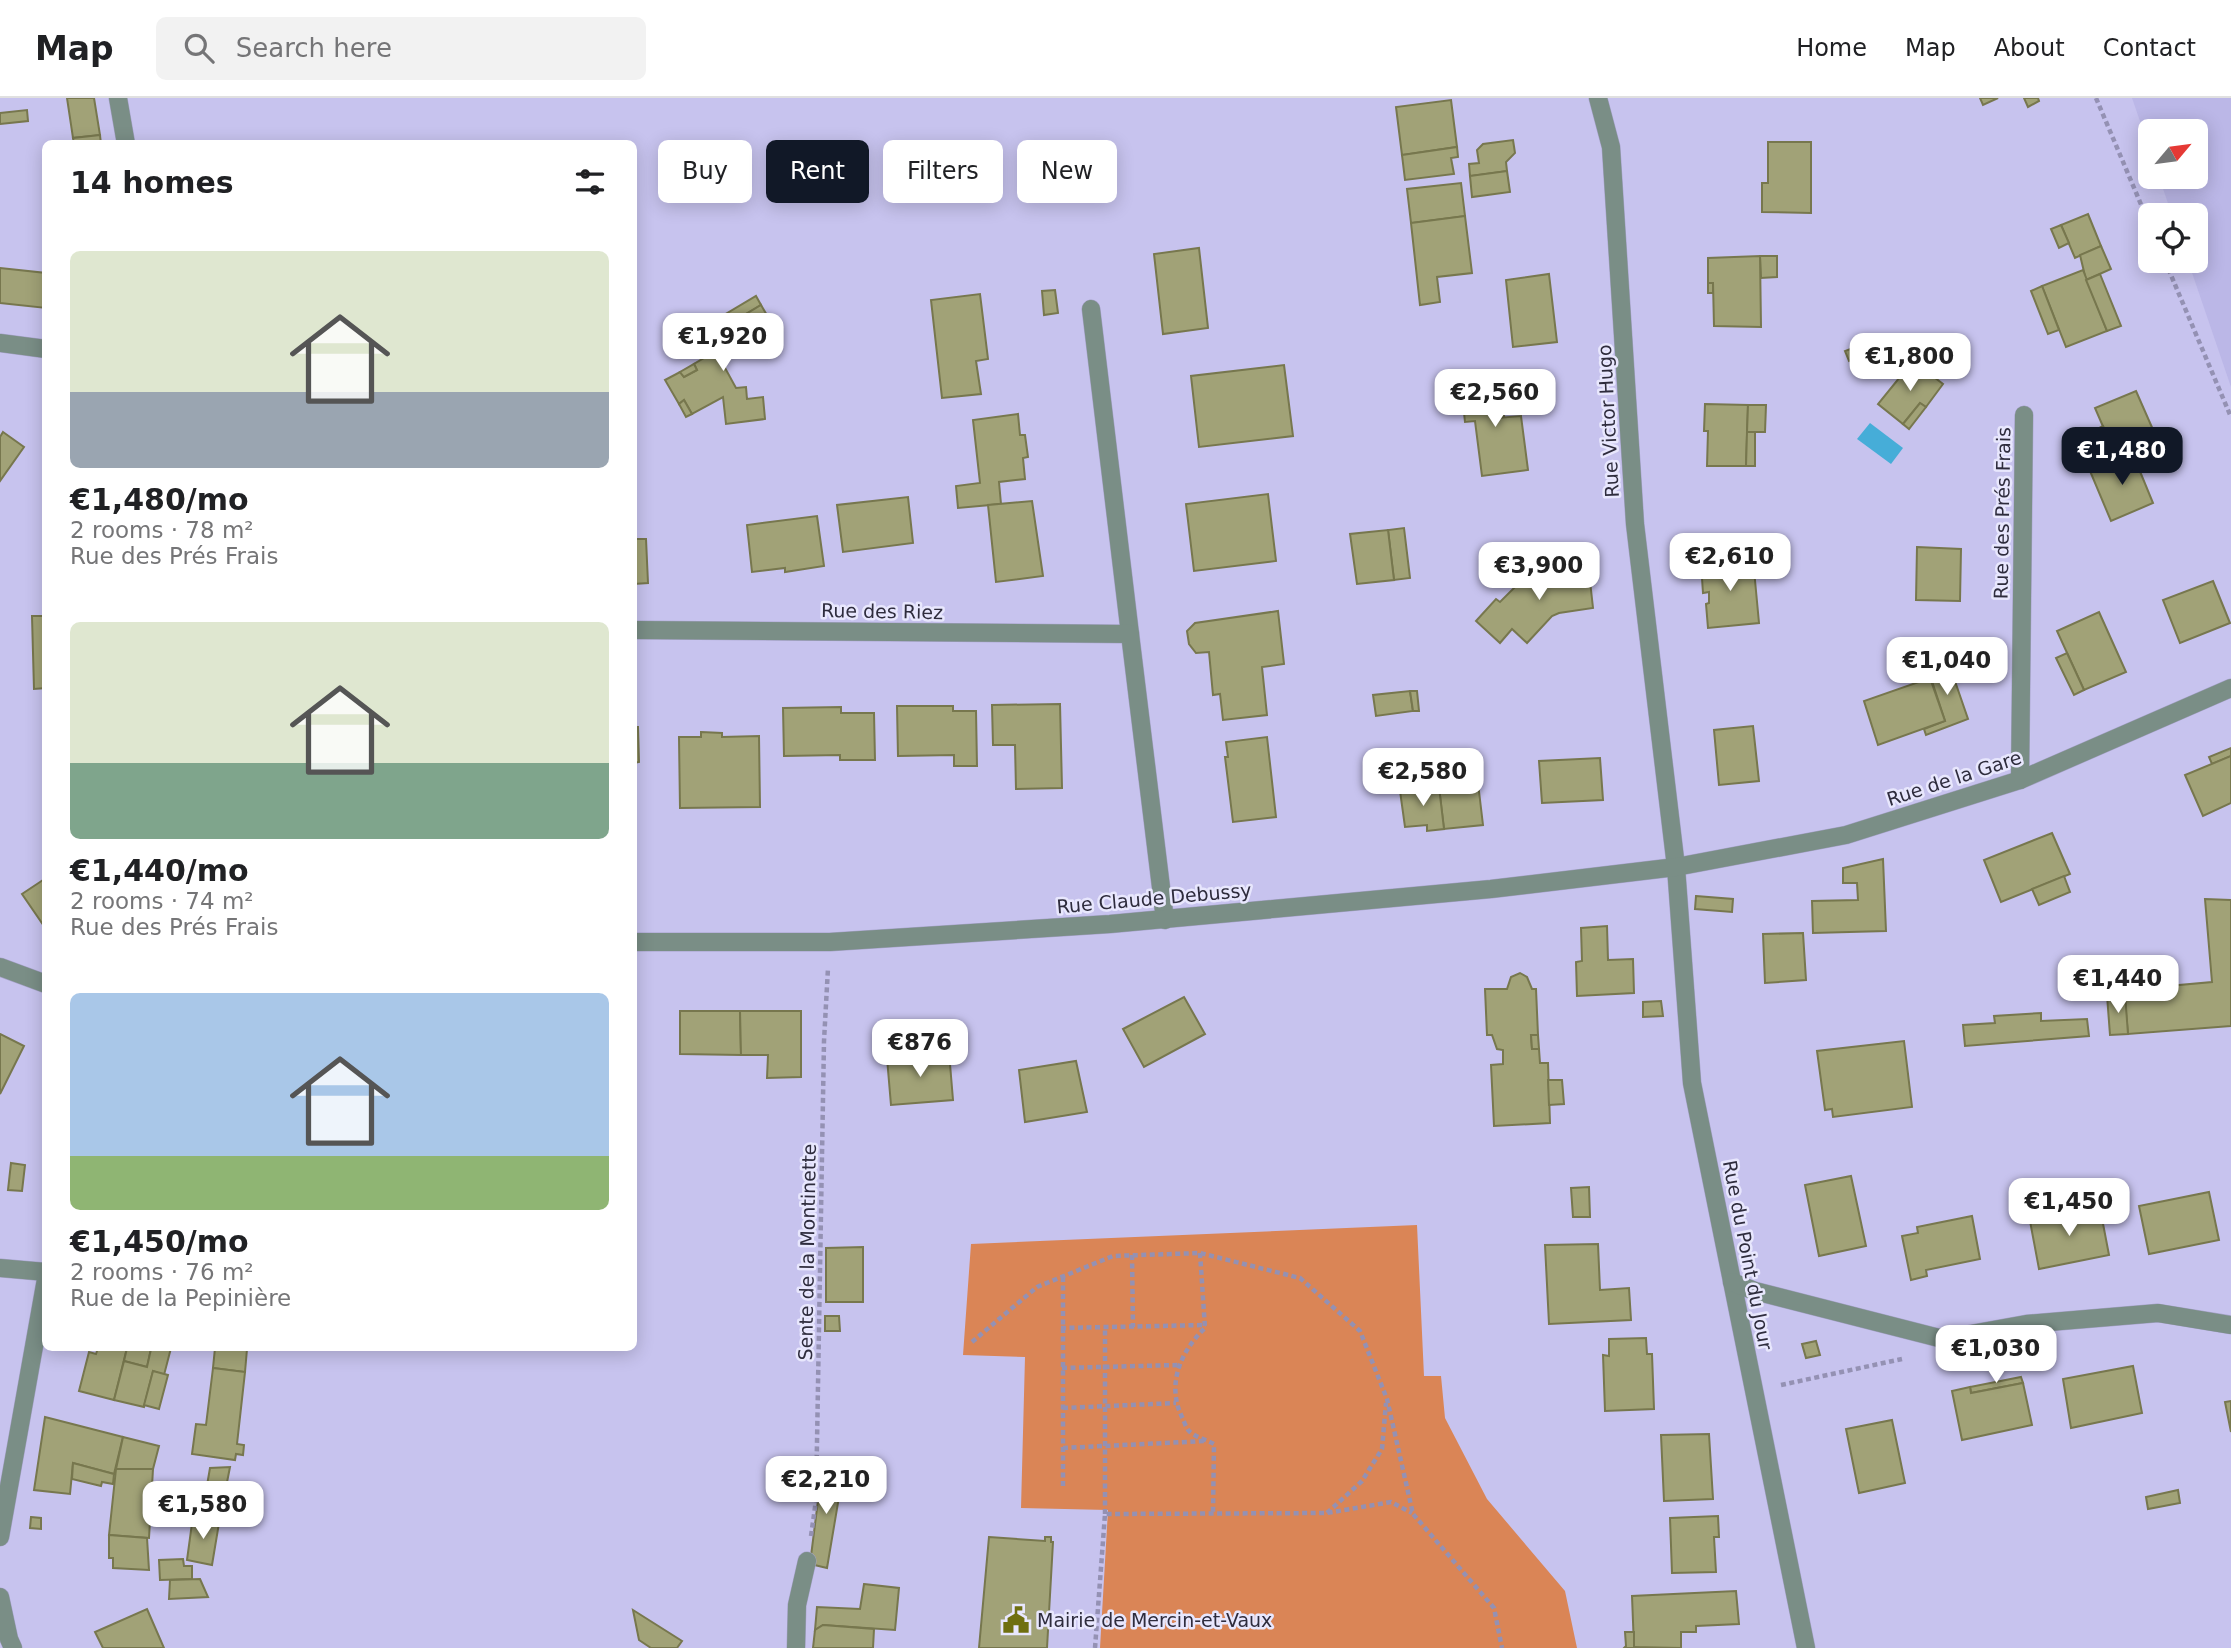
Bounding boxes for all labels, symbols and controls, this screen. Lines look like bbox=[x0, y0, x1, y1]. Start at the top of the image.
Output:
search box bbox=[156, 17, 646, 80]
text: Map bbox=[35, 29, 114, 68]
icon: search bbox=[180, 29, 218, 67]
text: Search here bbox=[236, 33, 392, 63]
text: Home bbox=[1796, 34, 1867, 62]
text: Map bbox=[1905, 34, 1956, 62]
text: About bbox=[1994, 34, 2065, 62]
text: Contact bbox=[2103, 34, 2196, 62]
north arrow bbox=[2138, 119, 2208, 189]
map controls bbox=[2138, 119, 2208, 273]
chip: Buy bbox=[658, 140, 752, 203]
chip: Rent bbox=[766, 140, 869, 203]
chip: Filters bbox=[883, 140, 1003, 203]
chip: New bbox=[1017, 140, 1117, 203]
icon: filters bbox=[571, 163, 609, 201]
text: 14 homes bbox=[70, 165, 234, 200]
button: locate bbox=[2138, 203, 2208, 273]
icon: home bbox=[277, 296, 403, 422]
pin: €1,920 bbox=[666, 314, 780, 373]
text: €1,920 bbox=[679, 323, 767, 349]
pin: €1,800 bbox=[1853, 334, 1967, 393]
text: €1,800 bbox=[1866, 343, 1954, 369]
street label: Rue Victor Hugo bbox=[1593, 344, 1623, 498]
pin: €2,560 bbox=[1438, 370, 1552, 429]
text: €2,560 bbox=[1451, 379, 1539, 405]
street label: Rue des Prés Frais bbox=[1989, 427, 2015, 599]
pin: €1,480 bbox=[2065, 428, 2179, 487]
text: €1,480 bbox=[2078, 437, 2166, 463]
text: €1,480/mo bbox=[70, 482, 249, 517]
text: 2 rooms · 78 m² bbox=[70, 517, 254, 543]
pin: €2,610 bbox=[1673, 533, 1787, 593]
pin: €3,900 bbox=[1482, 542, 1596, 602]
text: Rue des Prés Frais bbox=[70, 543, 278, 569]
text: €2,610 bbox=[1686, 543, 1774, 569]
text: €3,900 bbox=[1495, 552, 1583, 578]
street label: Rue des Riez bbox=[821, 599, 943, 623]
pin: €1,040 bbox=[1890, 638, 2004, 697]
text: €1,040 bbox=[1903, 647, 1991, 673]
icon: home bbox=[277, 667, 403, 793]
street label: Rue de la Gare bbox=[1884, 746, 2024, 810]
pin: €2,580 bbox=[1366, 748, 1480, 808]
text: €2,580 bbox=[1379, 758, 1467, 784]
text: €1,440/mo bbox=[70, 853, 249, 888]
street label: Rue Claude Debussy bbox=[1056, 879, 1252, 917]
text: 2 rooms · 74 m² bbox=[70, 888, 254, 914]
text: Rue des Prés Frais bbox=[70, 914, 278, 940]
pin: €1,440 bbox=[2061, 956, 2175, 1015]
text: €1,440 bbox=[2074, 965, 2162, 991]
pin: €876 bbox=[879, 1020, 961, 1079]
text: €876 bbox=[888, 1029, 952, 1055]
icon: home bbox=[277, 1038, 403, 1164]
street label: Sente de la Montinette bbox=[794, 1143, 820, 1361]
street label: Rue du Point du Jour bbox=[1719, 1158, 1777, 1352]
pin: €1,450 bbox=[2012, 1178, 2126, 1238]
text: €1,450 bbox=[2025, 1188, 2113, 1214]
text: €1,450/mo bbox=[70, 1224, 249, 1259]
text: 2 rooms · 76 m² bbox=[70, 1259, 254, 1285]
text: Rue de la Pepinière bbox=[70, 1285, 291, 1311]
pin: €1,030 bbox=[1939, 1326, 2053, 1385]
text: €1,030 bbox=[1952, 1335, 2040, 1361]
pin: €2,210 bbox=[769, 1456, 883, 1516]
text: €2,210 bbox=[782, 1466, 870, 1492]
pin: €1,580 bbox=[146, 1482, 260, 1541]
text: €1,580 bbox=[159, 1491, 247, 1517]
public building icon: Mairie de Mercin-et-Vaux bbox=[1001, 1605, 1031, 1635]
place label: Mairie de Mercin-et-Vaux bbox=[1037, 1609, 1272, 1631]

